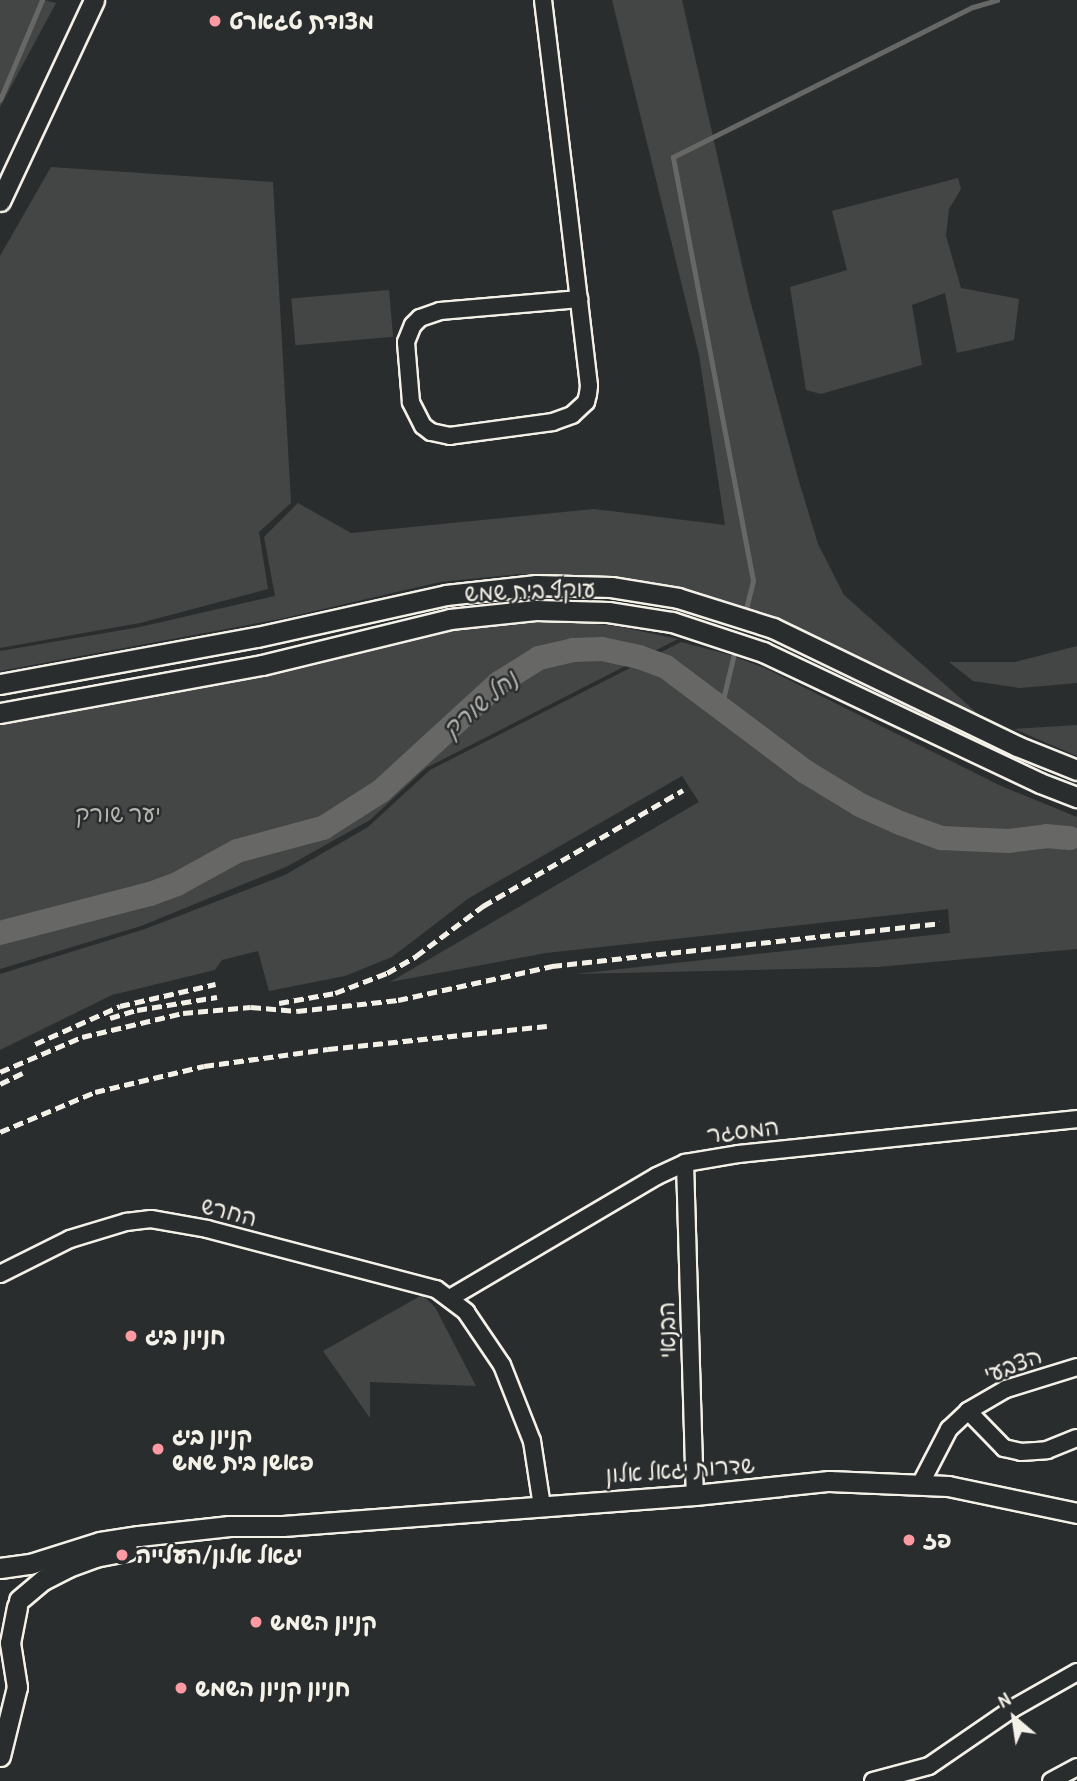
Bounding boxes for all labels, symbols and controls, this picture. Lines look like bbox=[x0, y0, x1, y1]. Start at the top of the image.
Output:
place label: מצודת טגארט bbox=[229, 7, 374, 35]
marker: מצודת טגארט bbox=[207, 13, 223, 29]
street label: עוקף בית שמש bbox=[464, 575, 596, 607]
water label: נחל שורק bbox=[437, 665, 523, 743]
park label: יער שורק bbox=[75, 800, 161, 828]
street label: המסגר bbox=[705, 1113, 781, 1149]
street label: החרש bbox=[198, 1192, 260, 1232]
street label: הבנאי bbox=[652, 1301, 682, 1359]
place label: חניון ביג bbox=[145, 1322, 226, 1350]
marker: חניון ביג bbox=[123, 1328, 139, 1344]
street label: הצבעי bbox=[980, 1341, 1046, 1389]
place label: קניון ביג פאשן בית שמש bbox=[172, 1422, 314, 1476]
marker: קניון ביג פאשן בית שמש bbox=[150, 1441, 166, 1457]
street label: שדרות יגאל אלון bbox=[604, 1451, 756, 1489]
place label: פז bbox=[923, 1526, 952, 1554]
marker: פז bbox=[901, 1532, 917, 1548]
place label: יגאל אלון/העלייה bbox=[136, 1541, 302, 1569]
marker: יגאל אלון/העלייה bbox=[114, 1547, 130, 1563]
place label: קניון השמש bbox=[270, 1608, 377, 1636]
marker: קניון השמש bbox=[248, 1614, 264, 1630]
place label: חניון קניון השמש bbox=[195, 1674, 350, 1702]
marker: חניון קניון השמש bbox=[173, 1680, 189, 1696]
north arrow bbox=[979, 1683, 1049, 1753]
text: N bbox=[993, 1686, 1015, 1713]

